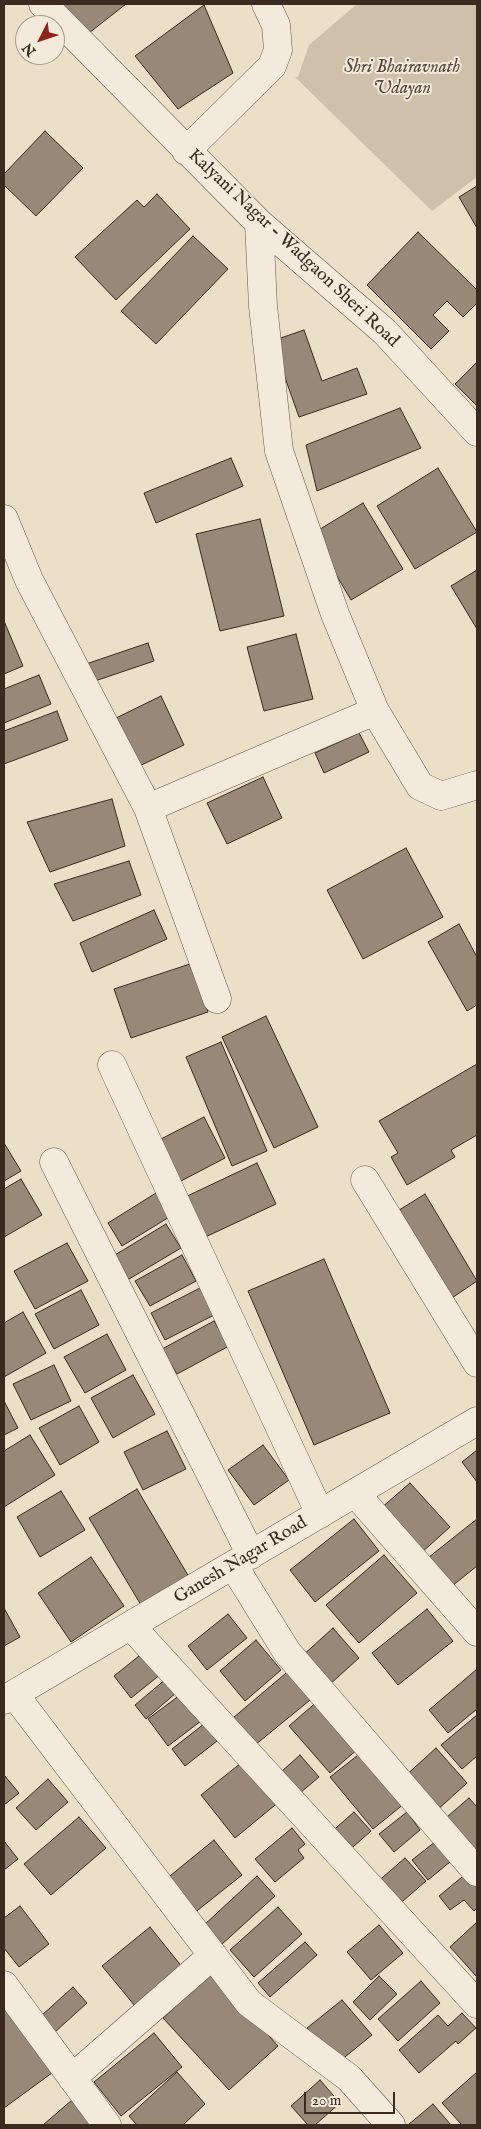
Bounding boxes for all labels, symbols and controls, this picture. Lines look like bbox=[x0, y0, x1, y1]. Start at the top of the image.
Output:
north arrow bbox=[15, 15, 65, 65]
text: N bbox=[19, 39, 40, 60]
park label: Shri Bhairavnath Udayan bbox=[344, 57, 460, 100]
street label: Kalyani Nagar - Wadgaon Sheri Road bbox=[183, 145, 403, 353]
street label: Ganesh Nagar Road bbox=[171, 1513, 311, 1609]
scale bar bbox=[306, 2082, 397, 2114]
text: 20 m bbox=[312, 2091, 341, 2110]

